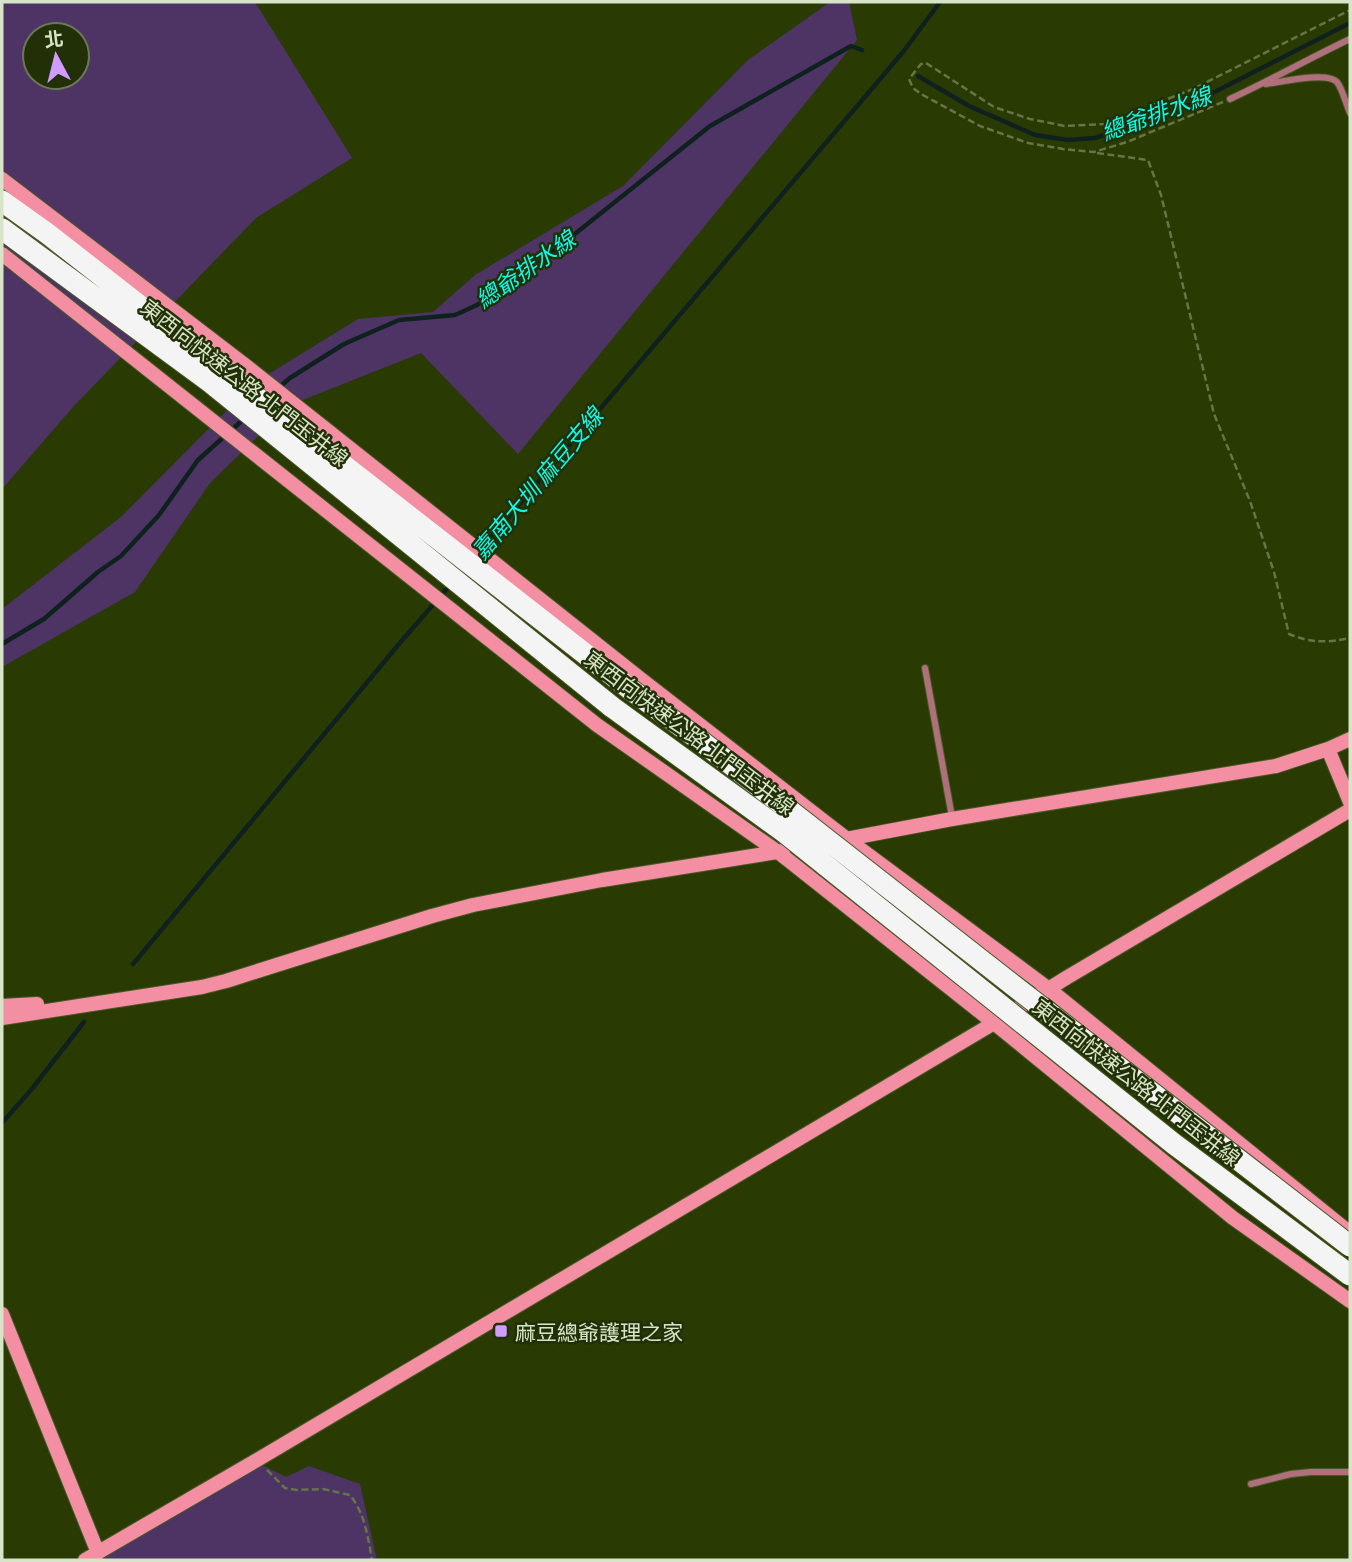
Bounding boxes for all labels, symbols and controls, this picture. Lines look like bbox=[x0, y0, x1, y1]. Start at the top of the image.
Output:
north arrow bbox=[21, 21, 91, 91]
text: 北 bbox=[43, 26, 65, 51]
water label: 總爺排水線 bbox=[1097, 79, 1218, 146]
water label: 總爺排水線 bbox=[470, 223, 583, 313]
street label: 東西向快速公路 北門玉井線 bbox=[136, 293, 354, 471]
water label: 嘉南大圳 麻豆支線 bbox=[466, 400, 610, 564]
street label: 東西向快速公路 北門玉井線 bbox=[580, 645, 800, 819]
street label: 東西向快速公路 北門玉井線 bbox=[1028, 993, 1246, 1171]
place label: 麻豆總爺護理之家 bbox=[515, 1319, 683, 1344]
marker: 麻豆總爺護理之家 bbox=[493, 1323, 509, 1339]

